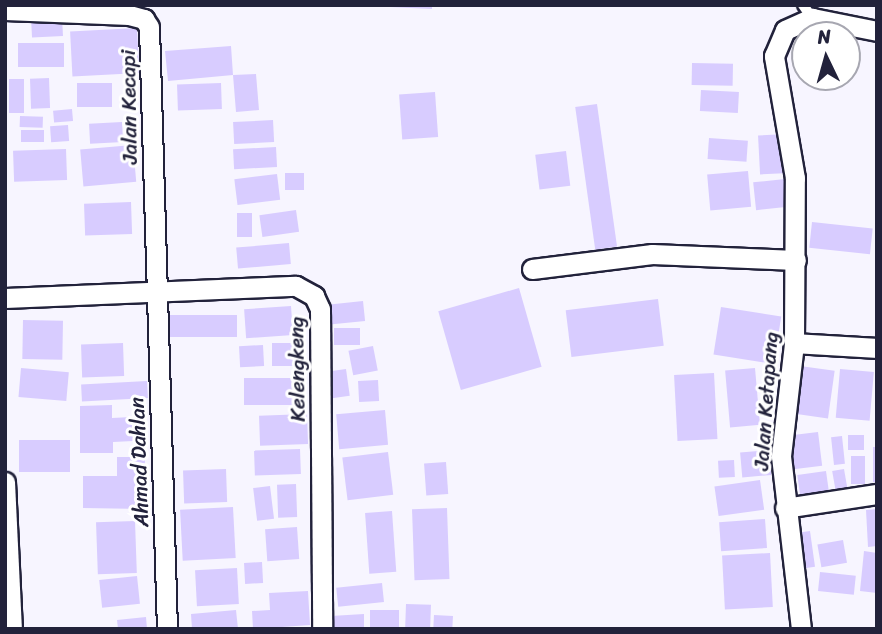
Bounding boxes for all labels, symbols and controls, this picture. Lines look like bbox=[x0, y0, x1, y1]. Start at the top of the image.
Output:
text: N bbox=[816, 20, 832, 54]
north arrow bbox=[791, 21, 861, 91]
street label: Jalan Kecapi bbox=[115, 49, 143, 165]
street label: Kelengkeng bbox=[283, 316, 311, 422]
street label: Jalan Ketapang bbox=[749, 330, 783, 472]
street label: Ahmad Dahlan bbox=[124, 397, 154, 527]

